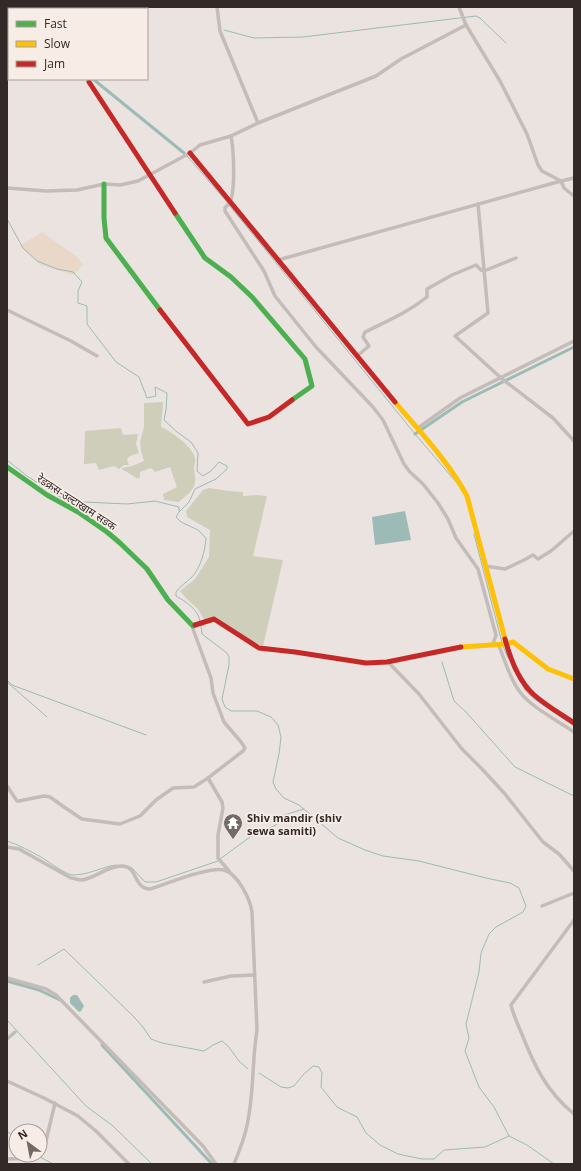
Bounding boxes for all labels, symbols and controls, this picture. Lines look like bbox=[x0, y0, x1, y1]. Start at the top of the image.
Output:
legend bbox=[8, 8, 148, 80]
text: Fast bbox=[44, 15, 67, 32]
text: Slow bbox=[44, 35, 71, 52]
text: Jam bbox=[43, 55, 65, 72]
street label: रेडक्रस-उल्टाखाम सडक bbox=[34, 470, 120, 534]
place label: Shiv mandir (shiv sewa samiti) bbox=[247, 810, 342, 838]
temple icon: Shiv mandir (shiv sewa samiti) bbox=[222, 812, 244, 840]
north arrow bbox=[8, 1123, 48, 1163]
text: N bbox=[15, 1125, 30, 1143]

